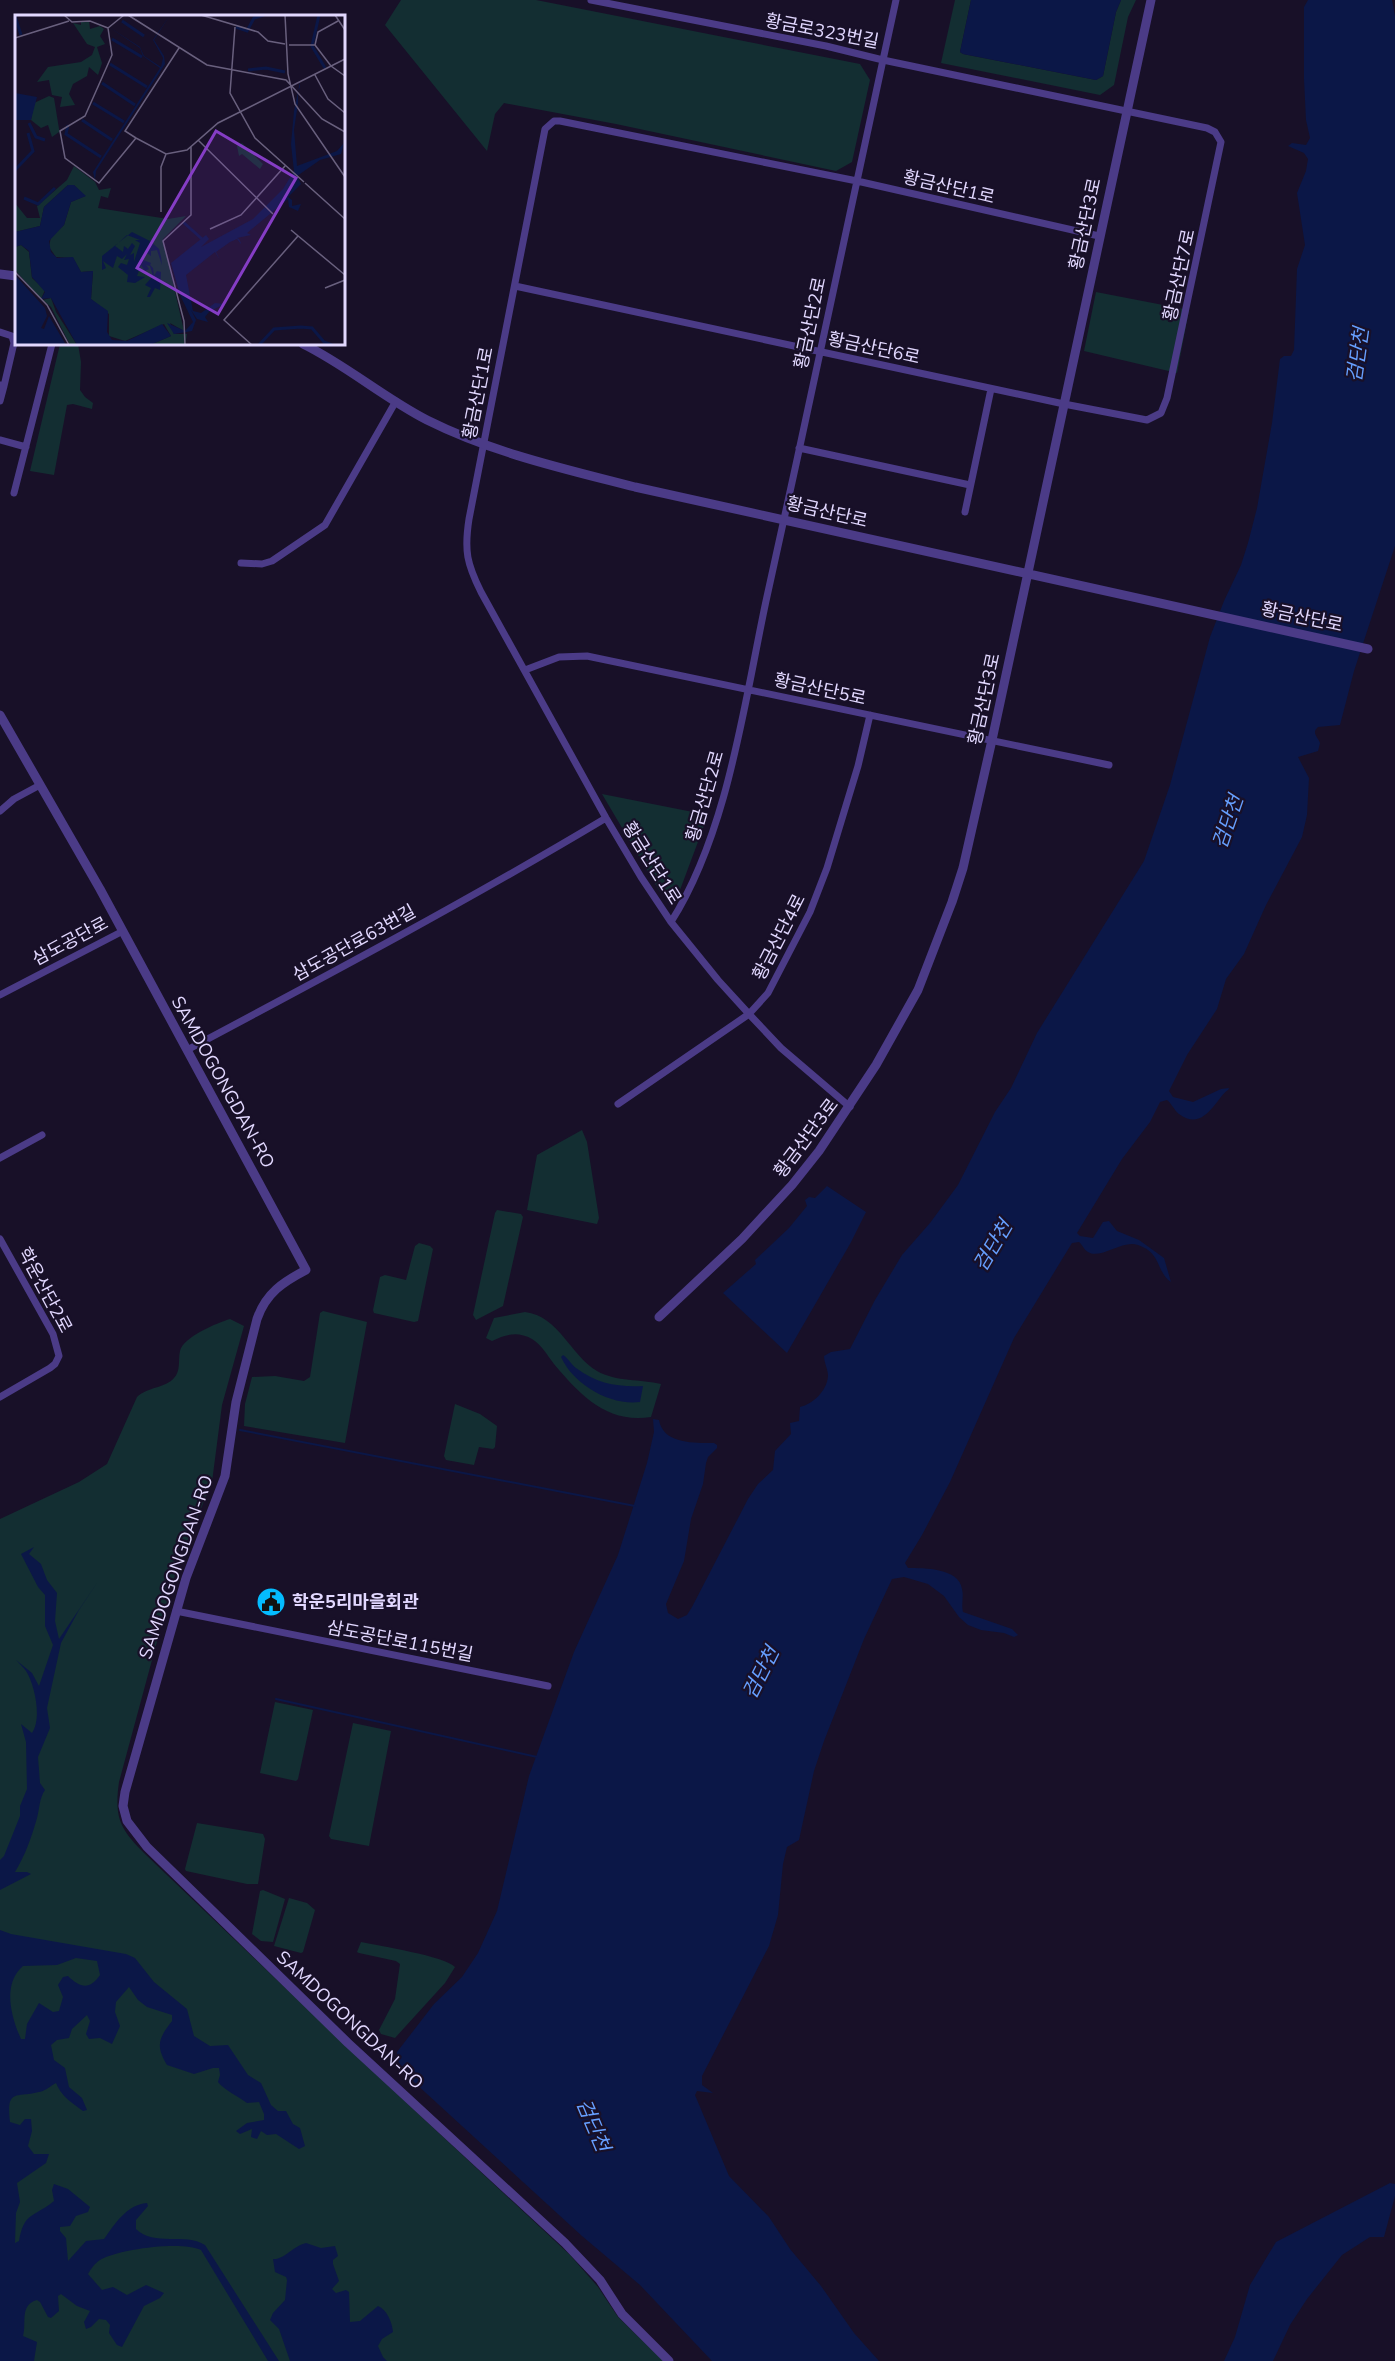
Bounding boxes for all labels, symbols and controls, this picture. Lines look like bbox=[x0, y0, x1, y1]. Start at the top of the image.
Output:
street label: 황금로323번길 bbox=[763, 8, 881, 54]
inset map bbox=[15, 15, 345, 345]
street label: 황금산단1로 bbox=[901, 165, 997, 209]
street label: 황금산단3로 bbox=[1064, 176, 1106, 272]
street label: 황금산단7로 bbox=[1158, 227, 1200, 323]
street label: 황금산단2로 bbox=[789, 275, 831, 371]
water label: 검단천 bbox=[1341, 323, 1376, 384]
street label: 황금산단6로 bbox=[826, 327, 922, 369]
street label: 황금산단1로 bbox=[457, 345, 499, 441]
street label: 황금산단로 bbox=[784, 491, 870, 533]
street label: 황금산단로 bbox=[1259, 597, 1345, 637]
street label: 황금산단3로 bbox=[963, 651, 1005, 747]
street label: 황금산단5로 bbox=[772, 668, 868, 710]
street label: 황금산단2로 bbox=[681, 748, 729, 844]
water label: 검단천 bbox=[1206, 789, 1251, 852]
street label: 황금산단1로 bbox=[617, 817, 687, 909]
street label: 황금산단4로 bbox=[747, 890, 811, 984]
street label: 삼도공단로63번길 bbox=[288, 899, 420, 987]
street label: 삼도공단로 bbox=[28, 911, 112, 971]
street label: SAMDOGONGDAN-RO bbox=[166, 992, 280, 1172]
street label: 황금산단3로 bbox=[768, 1093, 844, 1183]
water label: 검단천 bbox=[967, 1213, 1020, 1277]
street label: 학운산단2로 bbox=[12, 1243, 78, 1337]
street label: SAMDOGONGDAN-RO bbox=[133, 1472, 219, 1662]
public building icon: 학운5리마을회관 bbox=[255, 1586, 287, 1618]
place label: 학운5리마을회관 bbox=[292, 1590, 419, 1614]
street label: 삼도공단로115번길 bbox=[325, 1615, 475, 1667]
water label: 검단천 bbox=[736, 1640, 787, 1704]
street label: SAMDOGONGDAN-RO bbox=[271, 1945, 429, 2095]
water label: 검단천 bbox=[570, 2094, 617, 2158]

